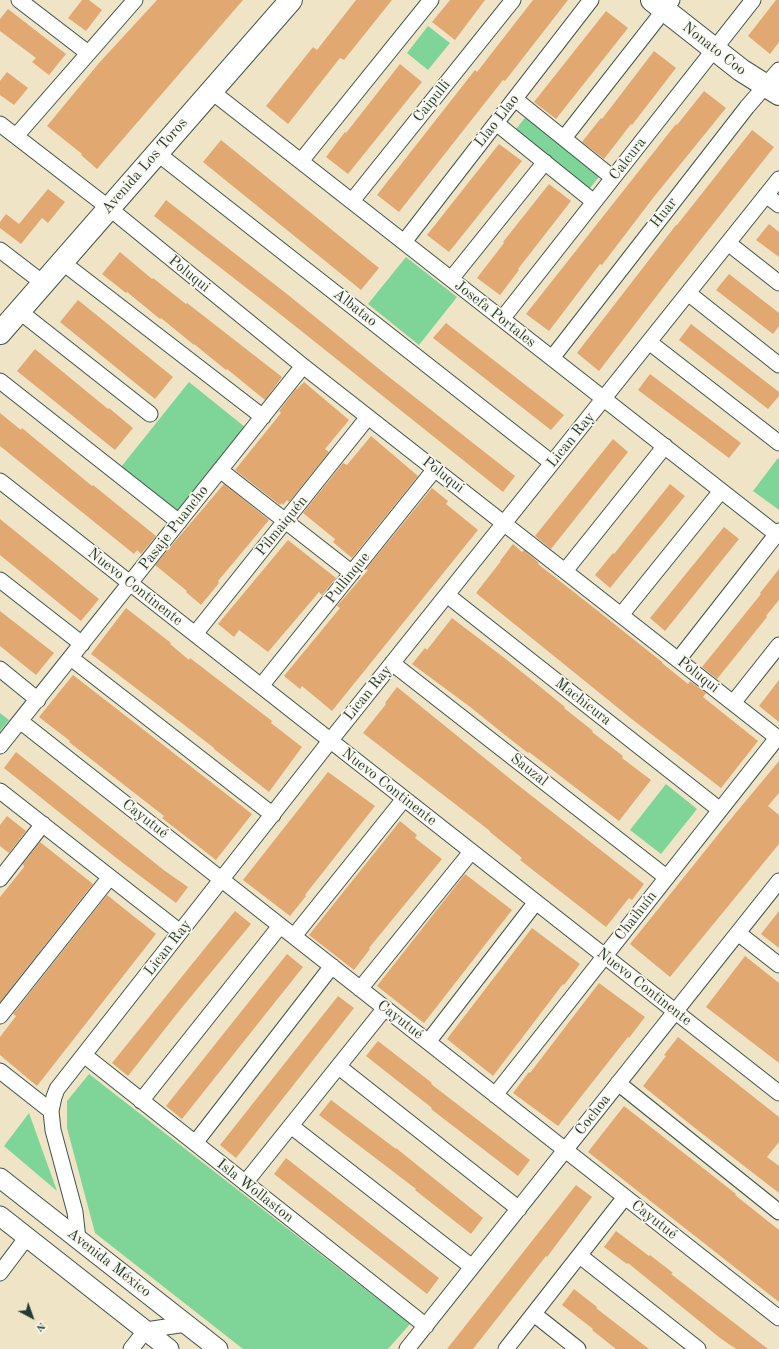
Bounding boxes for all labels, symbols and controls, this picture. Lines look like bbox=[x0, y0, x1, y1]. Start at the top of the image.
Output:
street label: Nonato Coo bbox=[678, 18, 750, 80]
street label: Caipulli bbox=[409, 76, 455, 126]
street label: Llao Llao bbox=[471, 91, 523, 151]
street label: Avenida Los Toros bbox=[98, 114, 192, 218]
street label: Calcura bbox=[606, 134, 650, 184]
street label: Huar bbox=[647, 194, 681, 232]
street label: Poluqui bbox=[164, 252, 214, 296]
street label: Josefa Portales bbox=[451, 277, 539, 351]
street label: Albatao bbox=[329, 285, 381, 331]
street label: Lican Ray bbox=[543, 409, 599, 471]
street label: Poluqui bbox=[418, 453, 468, 497]
street label: Pasaje Puancho bbox=[135, 482, 213, 574]
street label: Pilmaiquén bbox=[252, 492, 312, 560]
street label: Nuevo Continente bbox=[84, 544, 186, 630]
street label: Pullinque bbox=[322, 549, 374, 607]
street label: Poluqui bbox=[673, 653, 723, 697]
street label: Lican Ray bbox=[340, 662, 396, 724]
street label: Machicura bbox=[551, 674, 615, 730]
street label: Nuevo Continente bbox=[338, 744, 440, 830]
street label: Sauzal bbox=[507, 750, 551, 790]
street label: Cayutué bbox=[118, 795, 172, 843]
street label: Chaihuín bbox=[611, 888, 661, 944]
street label: Lican Ray bbox=[141, 916, 195, 980]
street label: Nuevo Continente bbox=[593, 944, 695, 1030]
street label: Cayutué bbox=[373, 996, 427, 1044]
street label: Cochoa bbox=[571, 1091, 615, 1139]
street label: Isla Wollaston bbox=[213, 1155, 297, 1227]
street label: Cayutué bbox=[627, 1196, 681, 1244]
street label: Avenida México bbox=[63, 1225, 155, 1301]
north arrow bbox=[12, 1297, 52, 1337]
text: N bbox=[33, 1320, 47, 1333]

